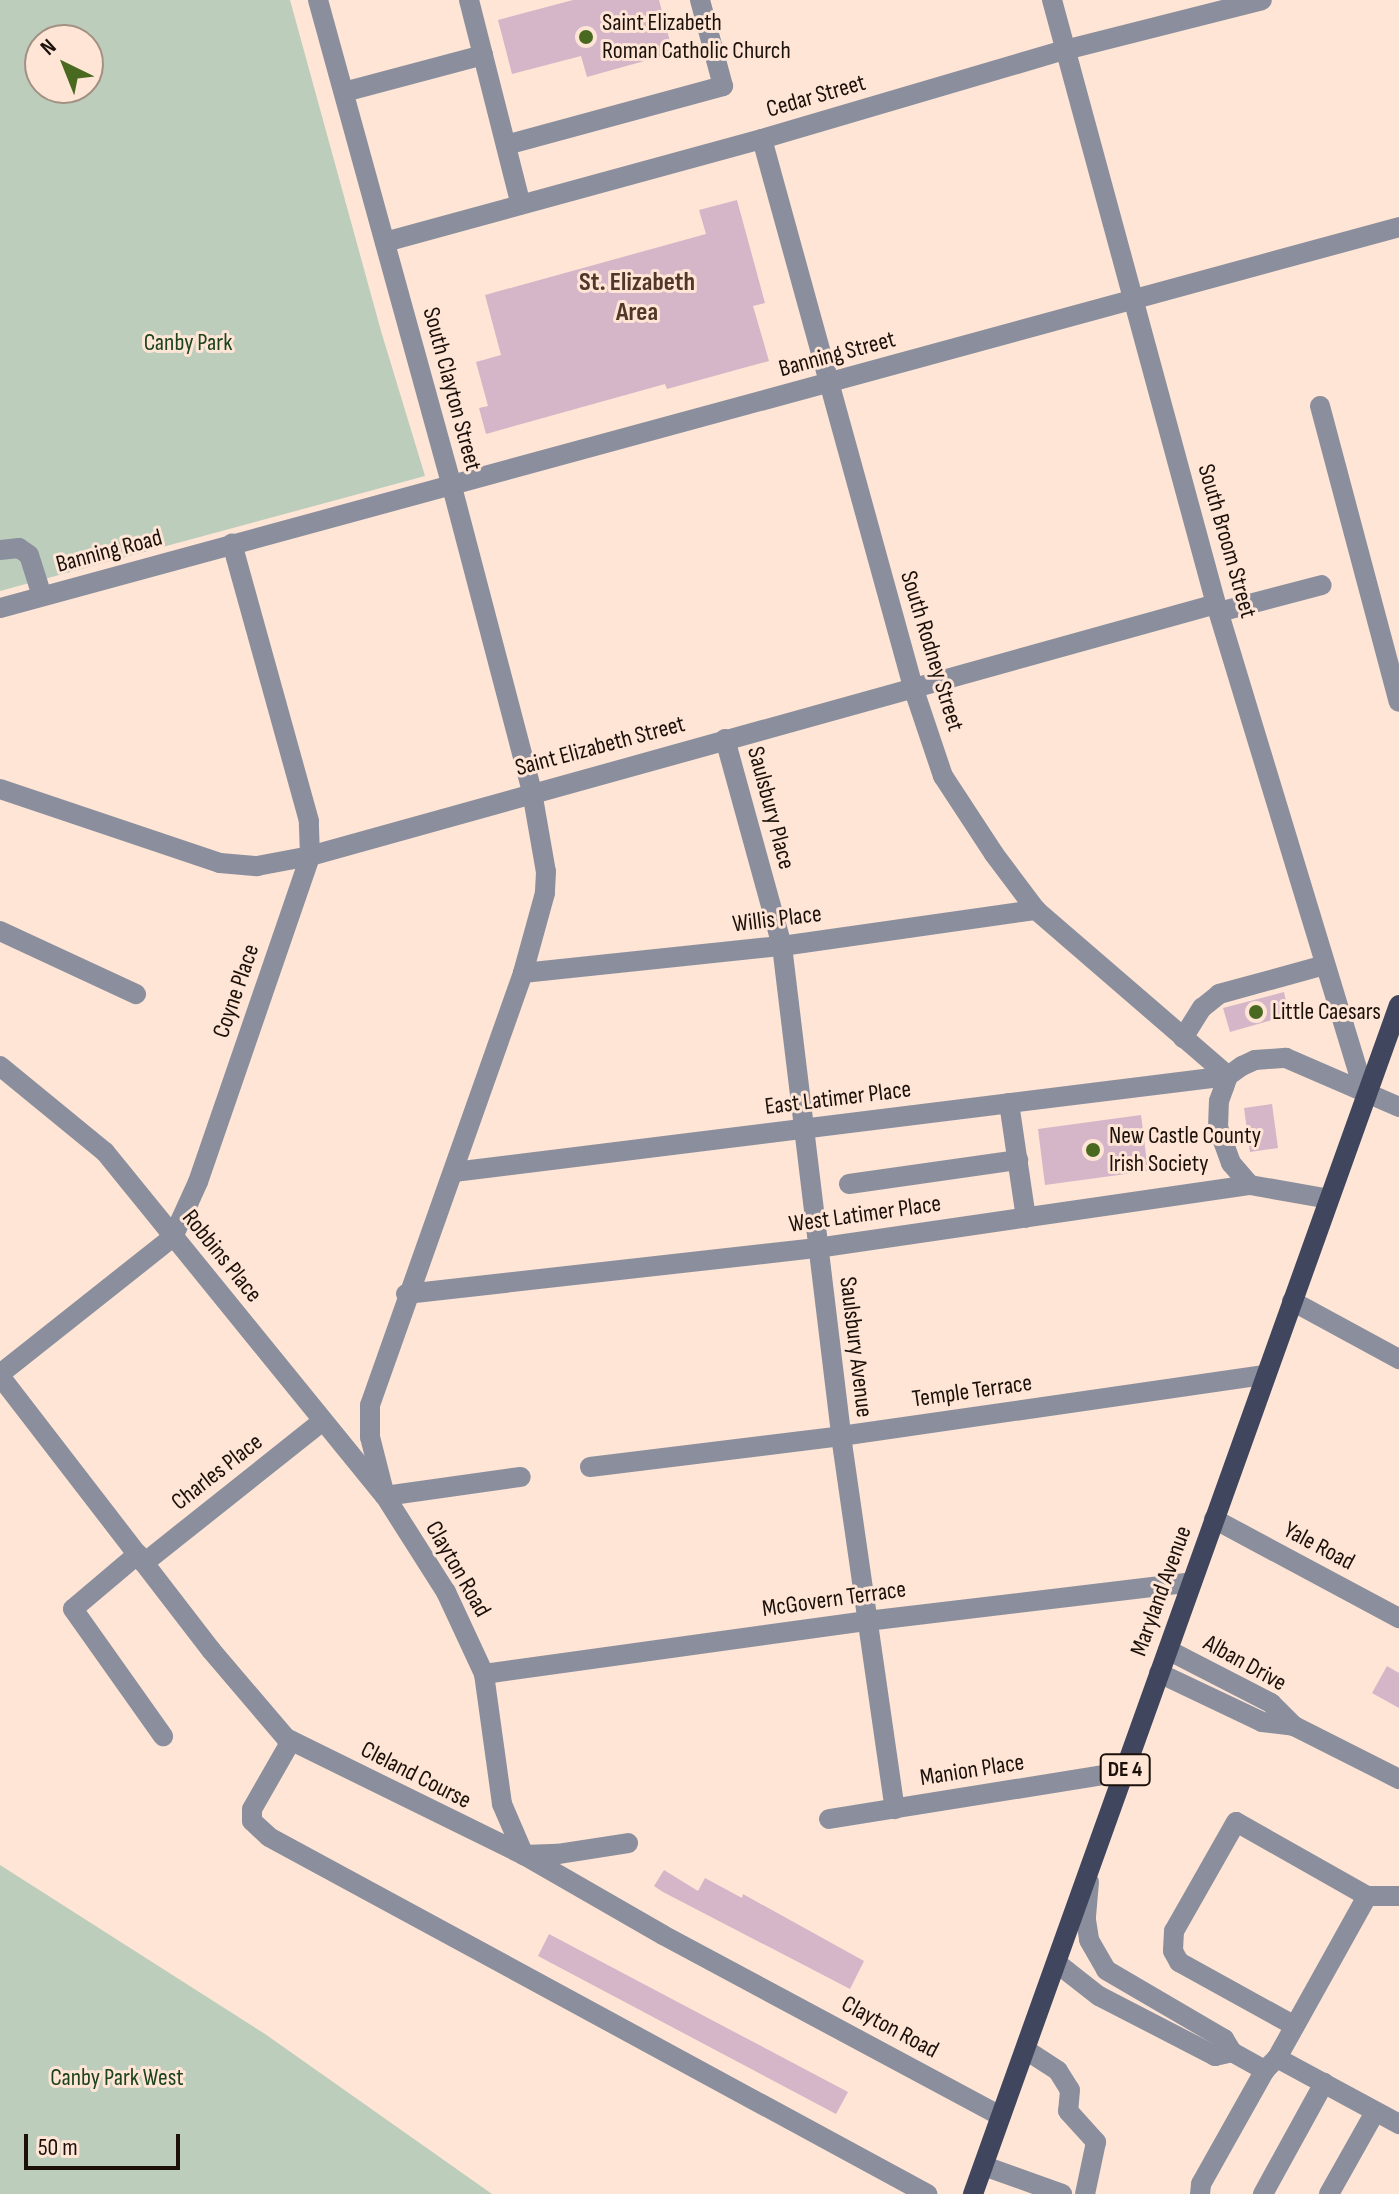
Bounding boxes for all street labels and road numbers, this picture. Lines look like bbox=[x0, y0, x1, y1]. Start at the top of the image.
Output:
street label: Cedar Street bbox=[763, 68, 869, 124]
street label: South Clayton Street bbox=[416, 304, 488, 474]
street label: Banning Street bbox=[776, 325, 898, 383]
street label: South Broom Street bbox=[1191, 461, 1263, 621]
street label: Banning Road bbox=[53, 523, 165, 579]
street label: South Rodney Street bbox=[894, 567, 970, 735]
street label: Saint Elizabeth Street bbox=[512, 710, 688, 782]
street label: Saulsbury Place bbox=[741, 744, 801, 872]
street label: Willis Place bbox=[731, 899, 823, 939]
street label: Coyne Place bbox=[207, 940, 265, 1042]
street label: East Latimer Place bbox=[763, 1075, 913, 1121]
street label: West Latimer Place bbox=[787, 1189, 943, 1239]
street label: Robbins Place bbox=[176, 1204, 268, 1308]
street label: Saulsbury Avenue bbox=[833, 1275, 879, 1419]
street label: Temple Terrace bbox=[910, 1368, 1034, 1414]
street label: Charles Place bbox=[166, 1428, 268, 1516]
street label: Yale Road bbox=[1279, 1515, 1359, 1577]
street label: Clayton Road bbox=[419, 1516, 497, 1622]
street label: Maryland Avenue bbox=[1124, 1522, 1198, 1660]
street label: McGovern Terrace bbox=[760, 1575, 908, 1623]
street label: Alban Drive bbox=[1199, 1629, 1291, 1697]
street label: Cleland Course bbox=[356, 1735, 476, 1815]
street label: Manion Place bbox=[918, 1748, 1026, 1792]
road number: DE 4 bbox=[1099, 1752, 1151, 1788]
street label: Clayton Road bbox=[837, 1989, 943, 2065]

